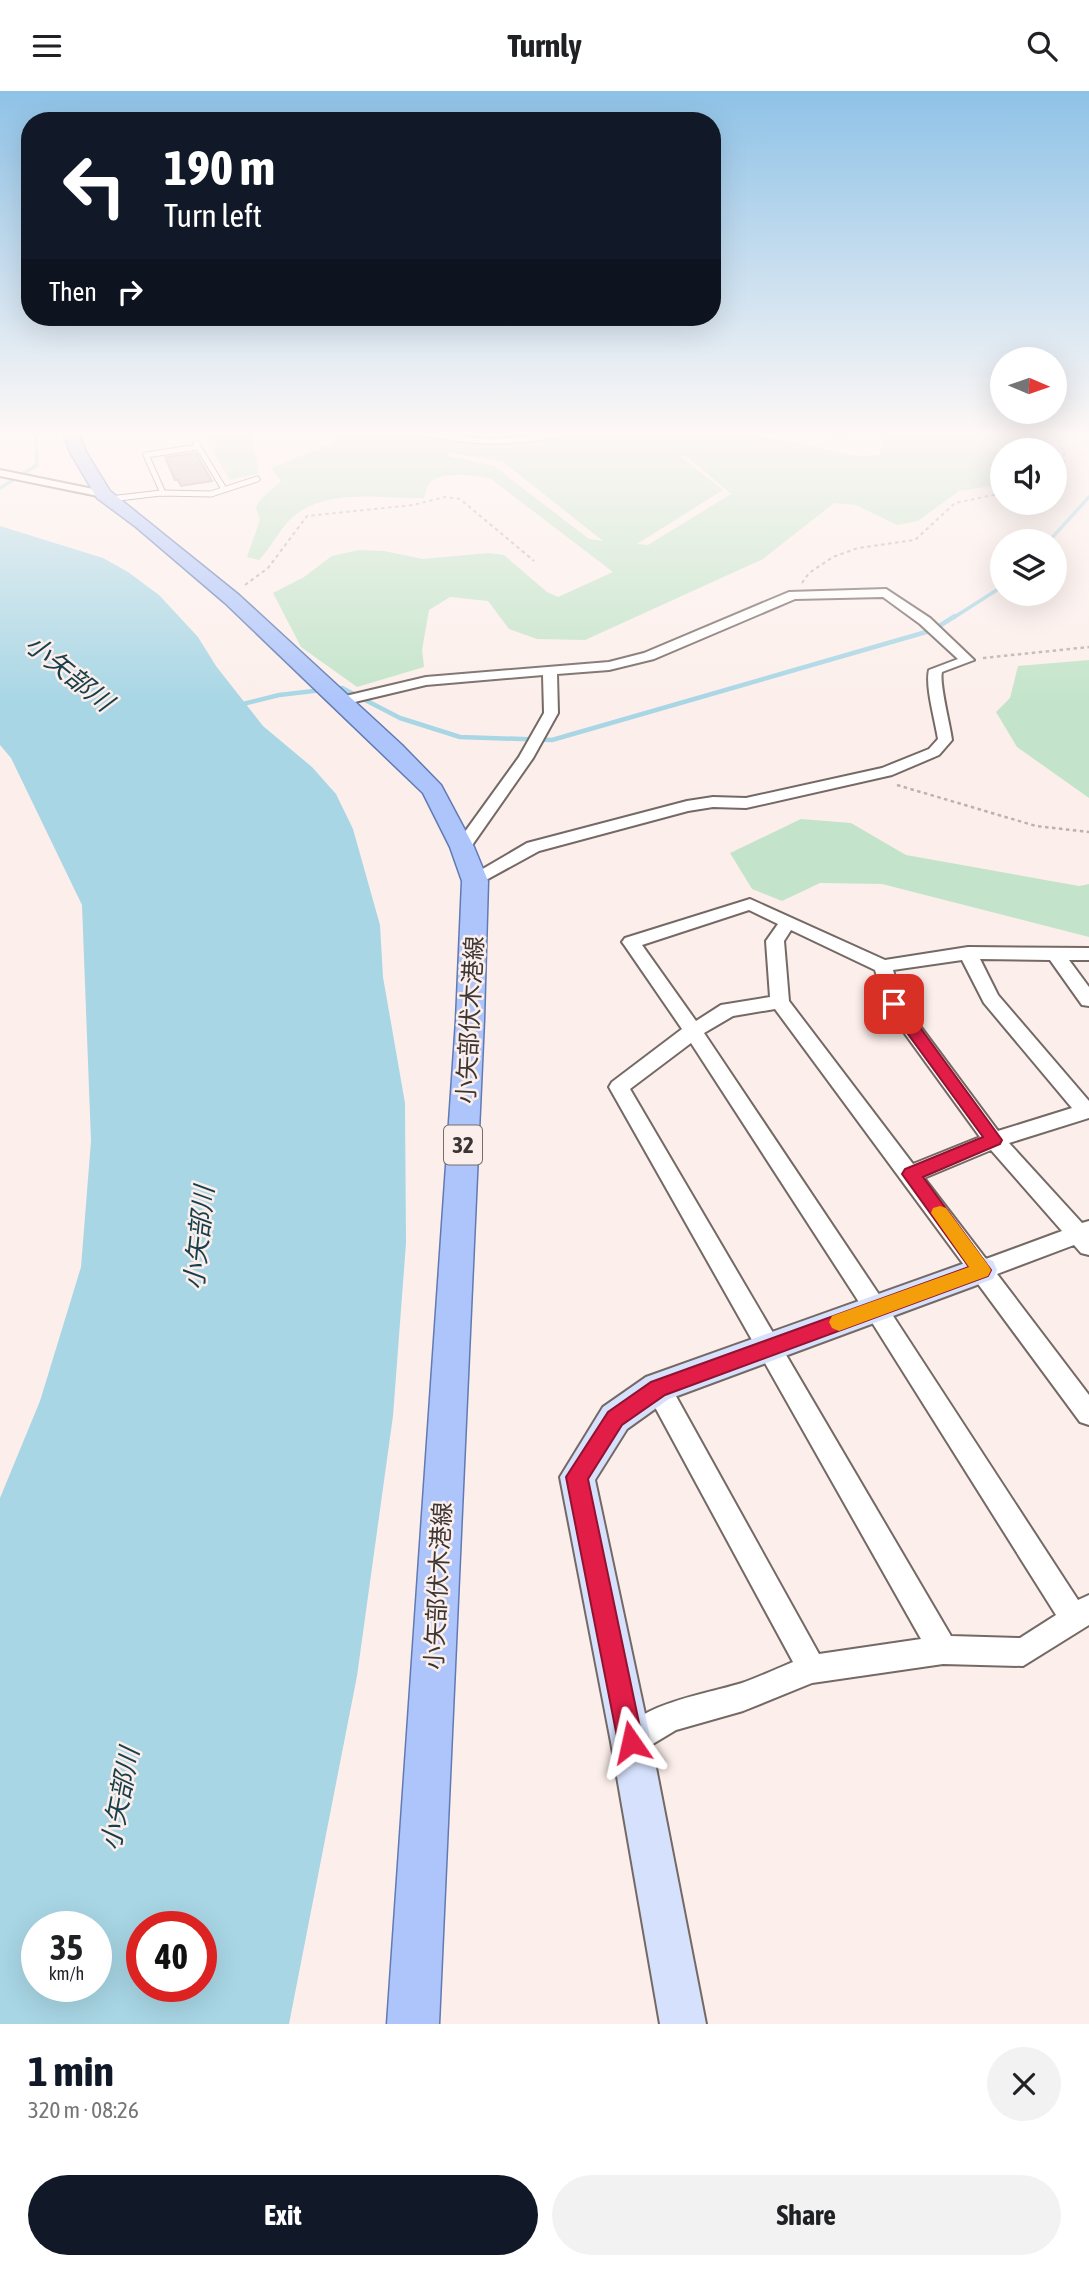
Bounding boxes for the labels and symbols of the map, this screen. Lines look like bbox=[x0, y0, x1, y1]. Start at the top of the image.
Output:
north arrow bbox=[990, 347, 1068, 423]
water label: 小矢部川 bbox=[19, 629, 121, 719]
street label: 小矢部伏木港線 bbox=[452, 935, 488, 1105]
pin bbox=[864, 974, 924, 1034]
road number: 32 bbox=[444, 1126, 482, 1165]
water label: 小矢部川 bbox=[179, 1182, 220, 1291]
street label: 小矢部伏木港線 bbox=[420, 1501, 456, 1671]
position arrow bbox=[594, 1705, 668, 1779]
water label: 小矢部川 bbox=[95, 1742, 145, 1853]
speed limit sign: 40 bbox=[126, 1911, 217, 2002]

